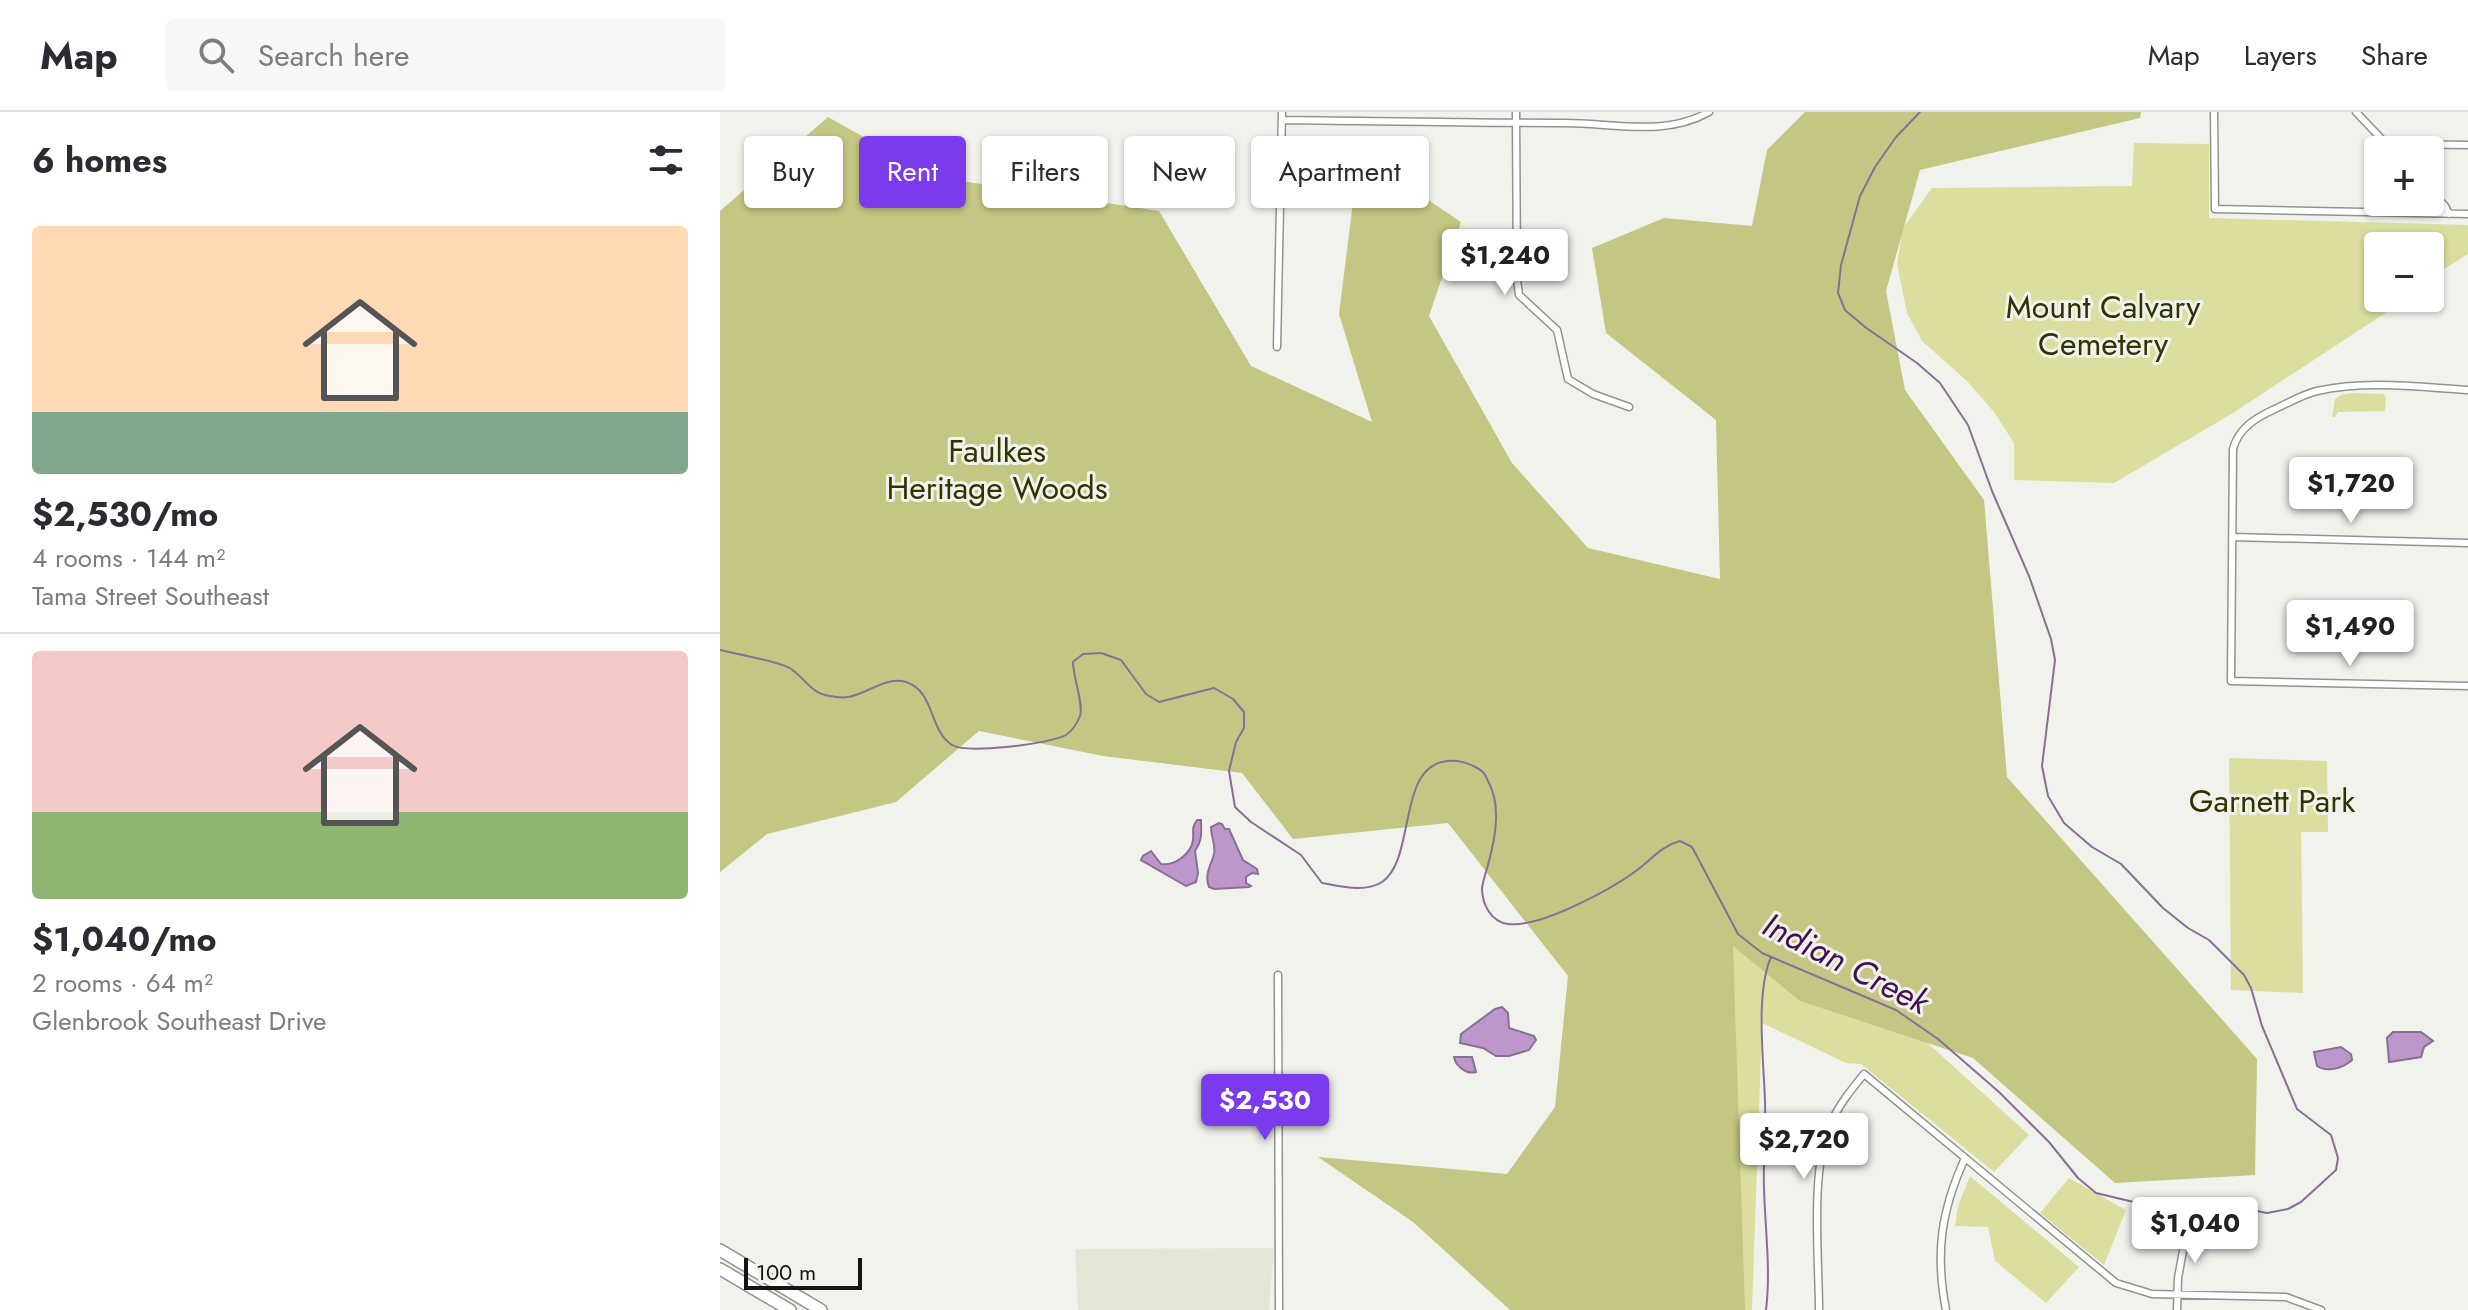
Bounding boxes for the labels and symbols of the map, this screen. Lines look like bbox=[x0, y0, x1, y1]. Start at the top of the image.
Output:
pin: $1,240 bbox=[1440, 229, 1570, 297]
park label: Mount Calvary Cemetery bbox=[2006, 284, 2201, 367]
park label: Faulkes Heritage Woods bbox=[886, 428, 1108, 511]
pin: $1,720 bbox=[2286, 457, 2416, 525]
pin: $1,490 bbox=[2285, 600, 2415, 668]
park label: Garnett Park bbox=[2189, 778, 2356, 824]
water label: Indian Creek bbox=[1754, 901, 1939, 1027]
pin: $2,530 bbox=[1200, 1074, 1330, 1142]
pin: $2,720 bbox=[1739, 1113, 1869, 1181]
pin: $1,040 bbox=[2130, 1197, 2260, 1265]
scale bar bbox=[744, 1254, 862, 1290]

